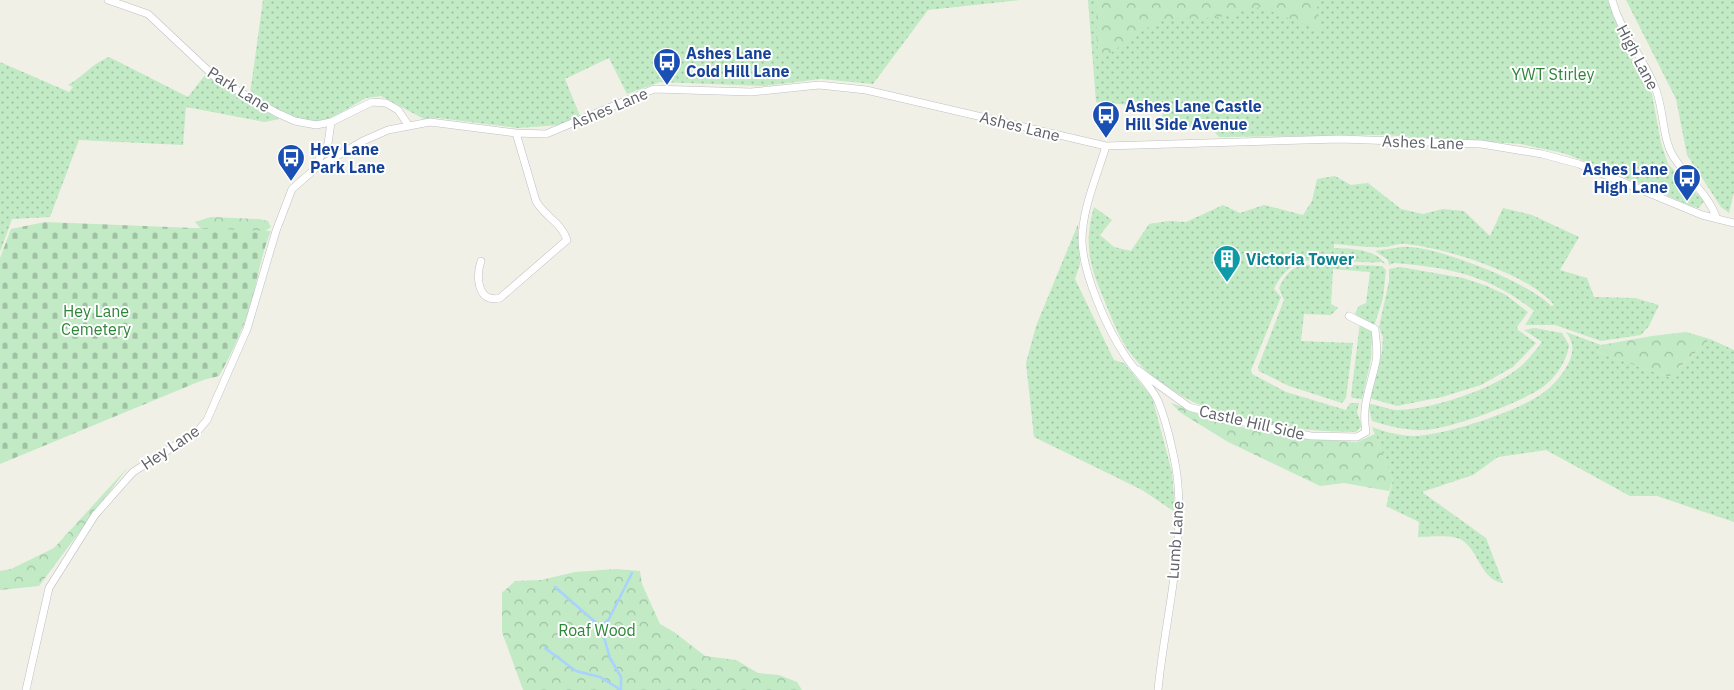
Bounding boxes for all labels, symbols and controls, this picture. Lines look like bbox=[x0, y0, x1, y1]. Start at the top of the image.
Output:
street label: High Lane bbox=[1612, 21, 1664, 93]
place label: Ashes Lane Cold Hill Lane bbox=[686, 43, 789, 81]
bus stop icon: Ashes Lane Cold Hill Lane bbox=[652, 47, 682, 86]
street label: Park Lane bbox=[204, 62, 274, 116]
park label: YWT Stirley bbox=[1512, 64, 1594, 84]
street label: Ashes Lane bbox=[567, 83, 651, 133]
place label: Ashes Lane Castle Hill Side Avenue bbox=[1125, 96, 1262, 134]
bus stop icon: Ashes Lane Castle Hill Side Avenue bbox=[1091, 100, 1121, 139]
street label: Ashes Lane bbox=[978, 106, 1062, 146]
street label: Ashes Lane bbox=[1382, 131, 1464, 153]
place label: Hey Lane Park Lane bbox=[310, 139, 385, 177]
bus stop icon: Hey Lane Park Lane bbox=[276, 143, 306, 182]
place label: Ashes Lane High Lane bbox=[1582, 159, 1668, 197]
bus stop icon: Ashes Lane High Lane bbox=[1672, 163, 1702, 202]
building icon: Victoria Tower bbox=[1212, 244, 1242, 283]
place label: Victoria Tower bbox=[1246, 249, 1355, 269]
park label: Hey Lane Cemetery bbox=[61, 301, 131, 339]
street label: Castle Hill Side bbox=[1197, 400, 1307, 444]
street label: Hey Lane bbox=[137, 420, 203, 474]
street label: Lumb Lane bbox=[1162, 500, 1188, 580]
park label: Roaf Wood bbox=[558, 620, 636, 640]

